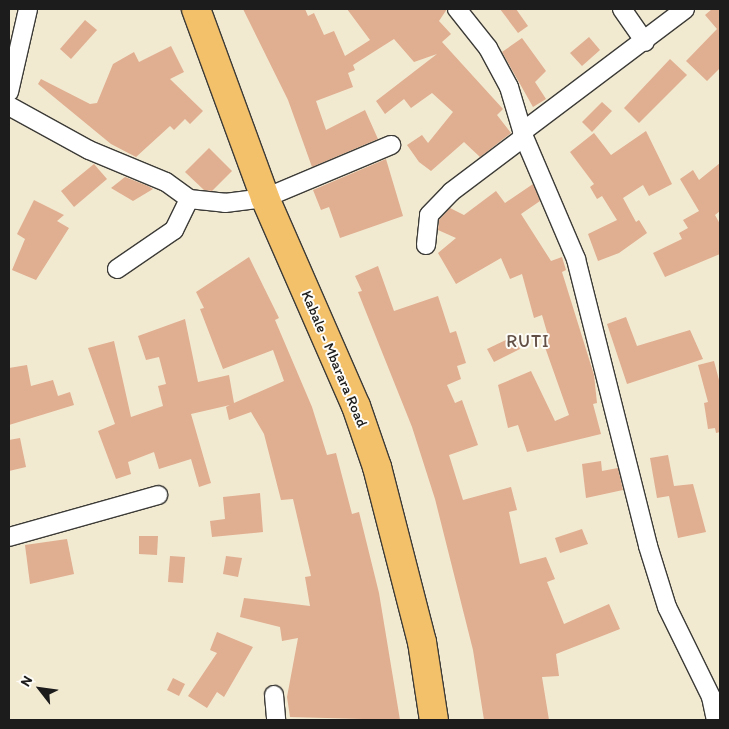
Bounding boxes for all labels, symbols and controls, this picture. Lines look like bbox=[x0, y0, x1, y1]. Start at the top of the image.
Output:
street label: Kabale - Mbarara Road bbox=[297, 288, 371, 430]
district label: RUTI bbox=[507, 330, 549, 352]
north arrow bbox=[15, 664, 65, 714]
text: N bbox=[17, 673, 36, 690]

